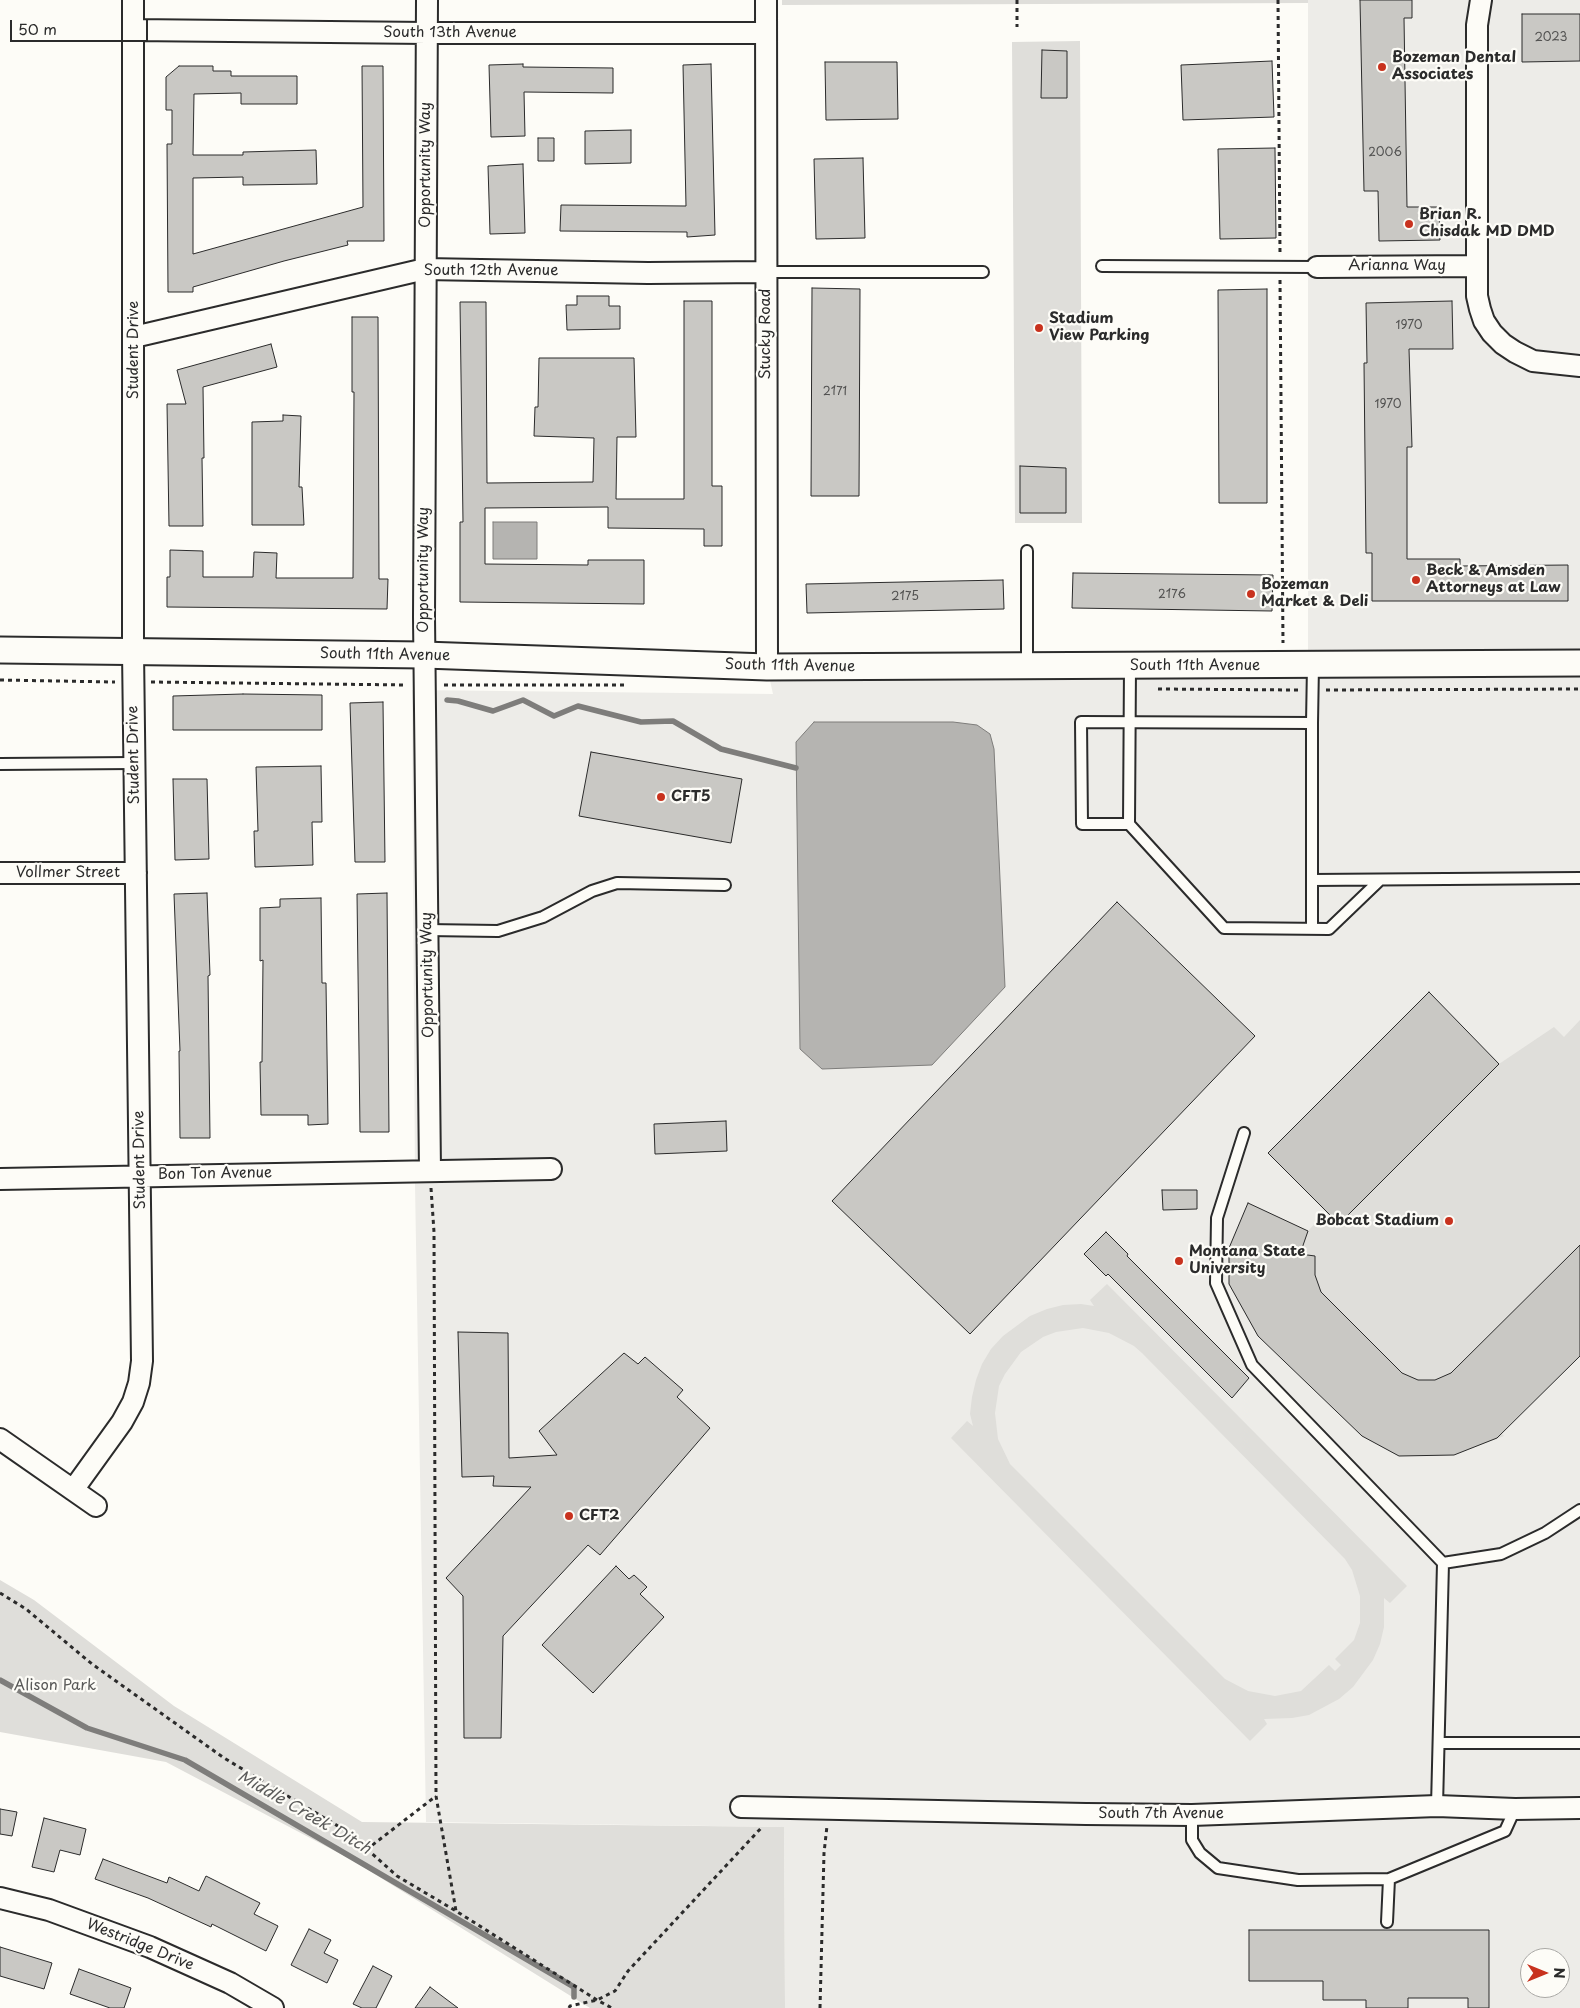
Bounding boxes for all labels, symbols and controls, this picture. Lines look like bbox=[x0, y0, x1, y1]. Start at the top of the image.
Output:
scale bar bbox=[12, 10, 150, 42]
text: 50 m bbox=[18, 17, 57, 40]
street label: South 13th Avenue bbox=[383, 24, 517, 42]
house number: 2023 bbox=[1534, 31, 1568, 45]
place label: Bozeman Dental Associates bbox=[1392, 49, 1516, 84]
marker: Bozeman Dental Associates bbox=[1376, 61, 1388, 73]
street label: Opportunity Way bbox=[417, 102, 435, 228]
house number: 2006 bbox=[1368, 146, 1402, 160]
place label: Brian R. Chisdak MD DMD bbox=[1419, 206, 1555, 241]
marker: Brian R. Chisdak MD DMD bbox=[1403, 218, 1415, 230]
street label: Arianna Way bbox=[1348, 257, 1446, 275]
street label: South 12th Avenue bbox=[424, 262, 558, 280]
street label: Stucky Road bbox=[757, 288, 775, 380]
street label: Student Drive bbox=[125, 301, 143, 399]
place label: Stadium View Parking bbox=[1049, 310, 1149, 345]
house number: 1970 bbox=[1395, 319, 1423, 333]
marker: Stadium View Parking bbox=[1033, 322, 1045, 334]
house number: 2171 bbox=[823, 385, 847, 399]
house number: 1970 bbox=[1374, 398, 1402, 412]
street label: Opportunity Way bbox=[415, 507, 433, 633]
place label: Beck & Amsden Attorneys at Law bbox=[1426, 562, 1561, 597]
marker: Beck & Amsden Attorneys at Law bbox=[1410, 574, 1422, 586]
place label: Bozeman Market & Deli bbox=[1261, 576, 1368, 611]
house number: 2176 bbox=[1158, 588, 1186, 602]
marker: Bozeman Market & Deli bbox=[1245, 588, 1257, 600]
house number: 2175 bbox=[891, 590, 919, 604]
street label: South 11th Avenue bbox=[320, 645, 450, 665]
street label: South 11th Avenue bbox=[725, 656, 855, 676]
street label: South 11th Avenue bbox=[1130, 657, 1260, 675]
street label: Student Drive bbox=[124, 706, 144, 804]
place label: CFT5 bbox=[671, 788, 711, 806]
marker: CFT5 bbox=[655, 791, 667, 803]
street label: Vollmer Street bbox=[16, 864, 120, 882]
street label: Opportunity Way bbox=[418, 912, 438, 1038]
street label: Student Drive bbox=[130, 1111, 150, 1209]
street label: Bon Ton Avenue bbox=[158, 1164, 272, 1184]
place label: Bobcat Stadium bbox=[1315, 1212, 1439, 1230]
marker: Bobcat Stadium bbox=[1443, 1215, 1455, 1227]
place label: Montana State University bbox=[1189, 1243, 1305, 1278]
marker: Montana State University bbox=[1173, 1255, 1185, 1267]
place label: CFT2 bbox=[579, 1507, 619, 1525]
marker: CFT2 bbox=[563, 1510, 575, 1522]
park label: Alison Park bbox=[14, 1677, 96, 1695]
water label: Middle Creek Ditch bbox=[234, 1767, 374, 1859]
street label: South 7th Avenue bbox=[1098, 1805, 1224, 1823]
street label: Westridge Drive bbox=[84, 1915, 196, 1975]
north arrow bbox=[1520, 1948, 1570, 1998]
text: N bbox=[1549, 1967, 1570, 1979]

